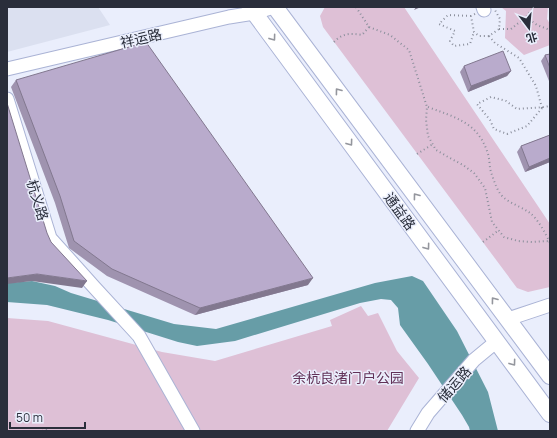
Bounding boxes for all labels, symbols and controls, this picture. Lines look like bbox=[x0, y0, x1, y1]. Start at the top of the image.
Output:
north arrow bbox=[509, 8, 549, 48]
street label: 祥运路 bbox=[118, 24, 164, 52]
text: 北 bbox=[525, 29, 539, 47]
one-way arrow bbox=[268, 34, 275, 41]
one-way arrow bbox=[336, 89, 343, 96]
one-way arrow bbox=[345, 139, 353, 146]
street label: 杭义路 bbox=[23, 177, 53, 223]
street label: 通益路 bbox=[380, 188, 420, 234]
one-way arrow bbox=[414, 193, 421, 200]
one-way arrow bbox=[423, 243, 430, 250]
one-way arrow bbox=[492, 297, 499, 304]
one-way arrow bbox=[508, 359, 515, 366]
street label: 储运路 bbox=[433, 362, 475, 406]
park label: 余杭良渚门户公园 bbox=[292, 368, 404, 387]
scale bar bbox=[10, 404, 85, 430]
text: 50 m bbox=[16, 409, 43, 426]

